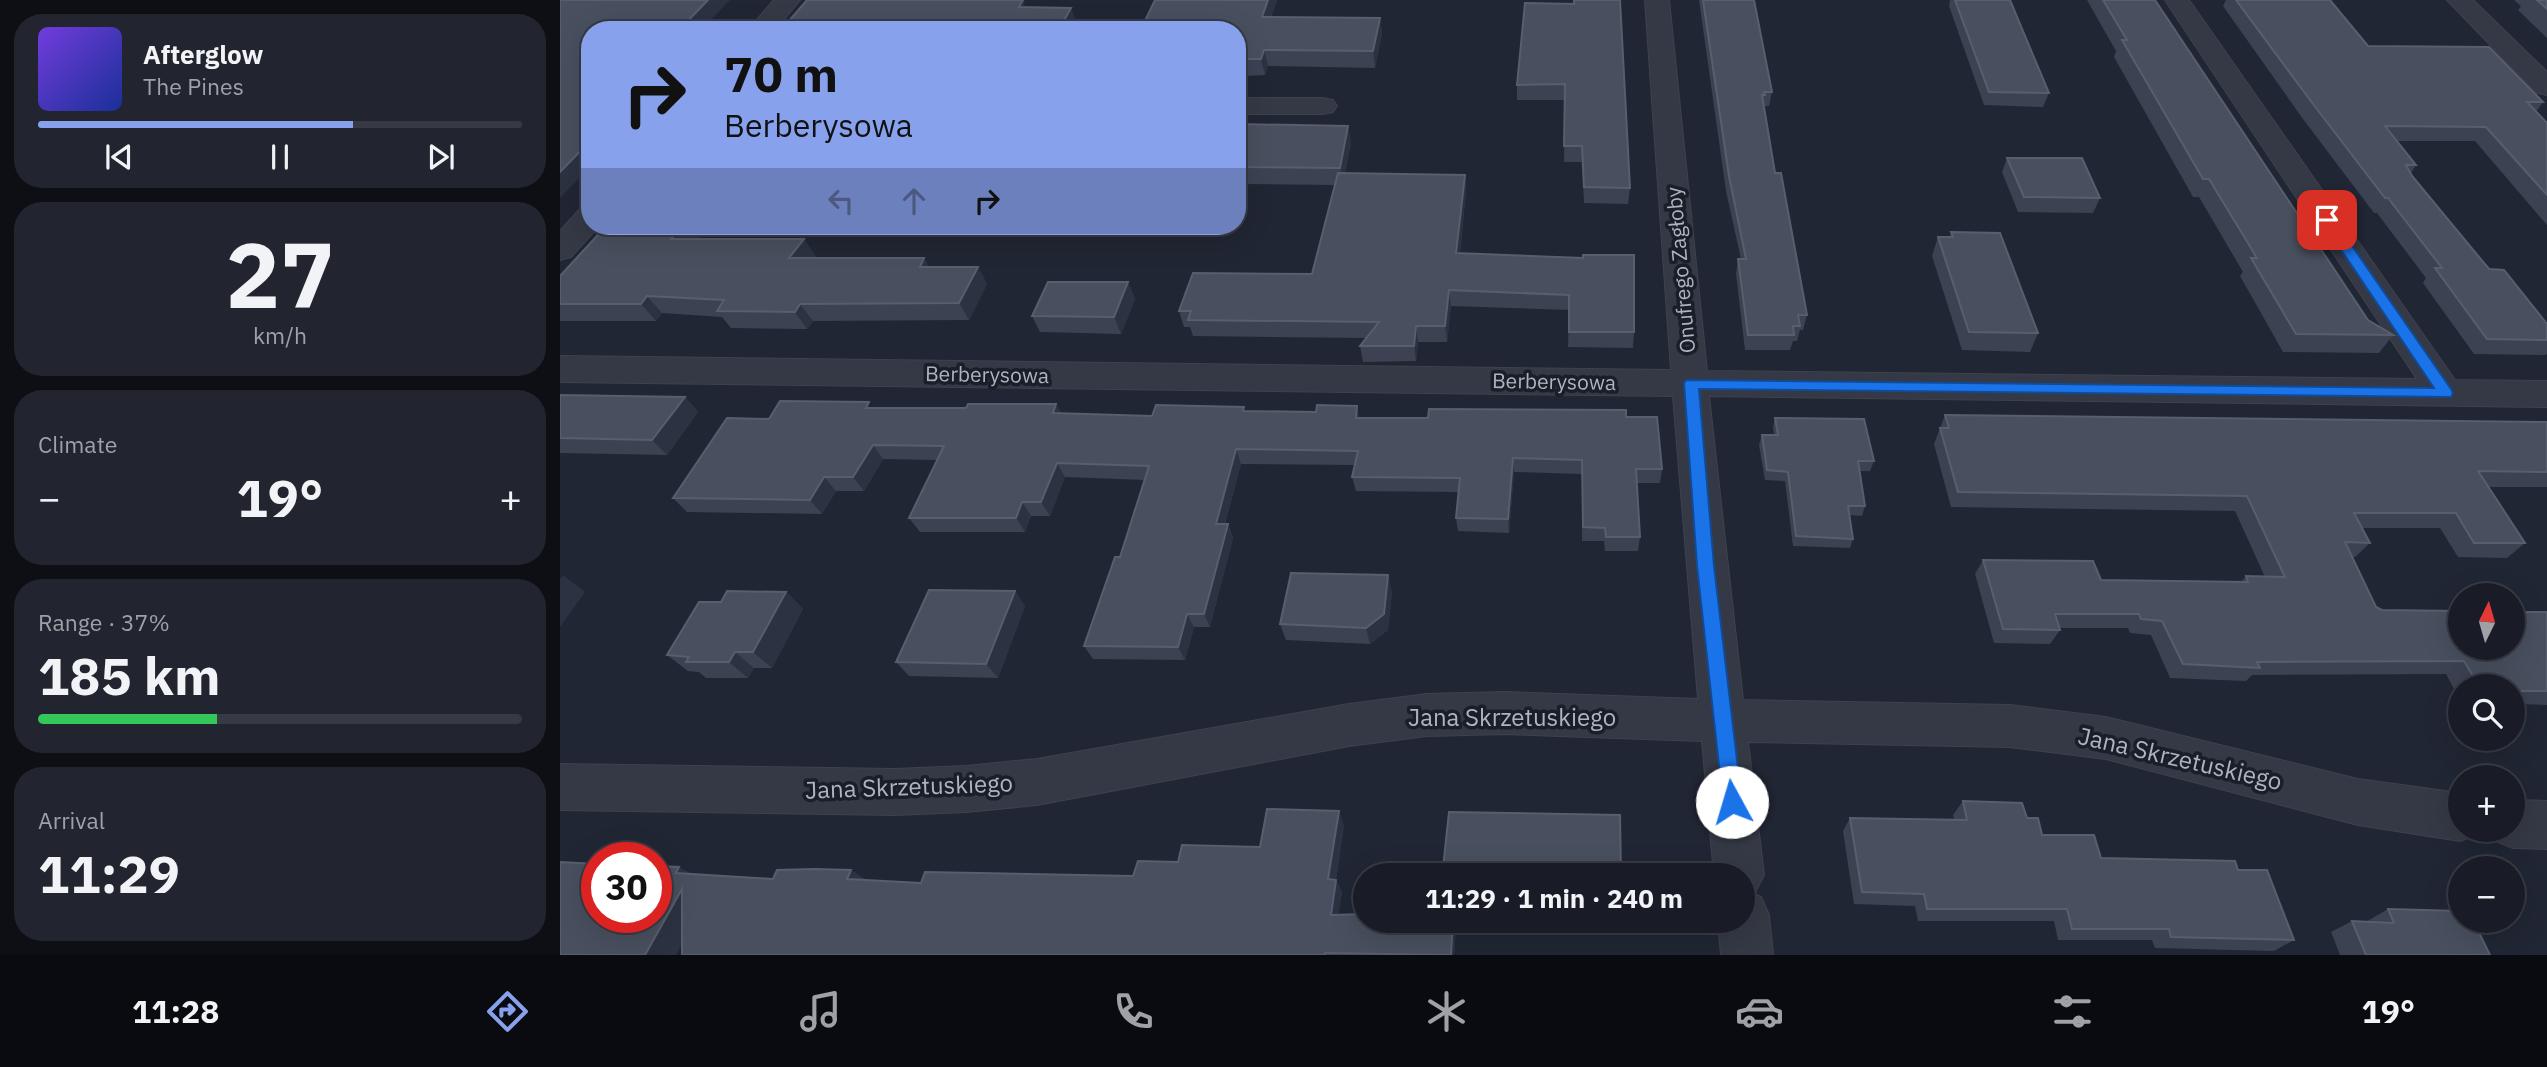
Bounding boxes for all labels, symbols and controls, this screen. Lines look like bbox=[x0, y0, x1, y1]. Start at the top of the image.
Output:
text: Afterglow bbox=[143, 37, 263, 71]
text: 70 m bbox=[724, 42, 838, 105]
icon: right bbox=[609, 49, 700, 140]
text: The Pines bbox=[143, 71, 244, 101]
text: Berberysowa bbox=[724, 104, 913, 146]
icon: previous bbox=[100, 138, 138, 176]
icon: pause bbox=[261, 138, 299, 176]
icon: next bbox=[422, 138, 460, 176]
icon: left bbox=[822, 182, 860, 220]
icon: ahead bbox=[895, 182, 933, 220]
icon: right bbox=[968, 182, 1006, 220]
street label: Onufrego Zagłoby bbox=[1659, 185, 1701, 354]
pin bbox=[2297, 190, 2357, 250]
icon: arrive bbox=[2308, 201, 2346, 239]
text: 27 bbox=[225, 215, 335, 333]
text: km/h bbox=[253, 320, 307, 350]
street label: Berberysowa bbox=[925, 359, 1049, 389]
street label: Berberysowa bbox=[1492, 366, 1616, 396]
text: Climate bbox=[38, 429, 117, 459]
text: 19° bbox=[237, 464, 323, 531]
text: − bbox=[38, 473, 61, 522]
text: + bbox=[499, 473, 522, 522]
north arrow bbox=[2448, 583, 2525, 660]
map controls bbox=[2448, 583, 2525, 933]
text: Range · 37% bbox=[38, 607, 170, 637]
text: 185 km bbox=[38, 642, 220, 709]
button: search bbox=[2448, 674, 2525, 751]
street label: Jana Skrzetuskiego bbox=[1408, 701, 1616, 733]
street label: Jana Skrzetuskiego bbox=[2075, 719, 2285, 797]
position arrow bbox=[1695, 765, 1769, 839]
button: + bbox=[2448, 765, 2525, 842]
street label: Jana Skrzetuskiego bbox=[804, 766, 1014, 806]
text: Arrival bbox=[38, 805, 105, 835]
text: 11:29 bbox=[38, 840, 180, 907]
speed limit sign: 30 bbox=[581, 842, 672, 933]
button: − bbox=[2448, 856, 2525, 933]
text: 11:29 · 1 min · 240 m bbox=[1425, 881, 1683, 915]
icon: directions bbox=[483, 987, 532, 1036]
icon: music bbox=[796, 987, 845, 1036]
icon: phone bbox=[1109, 987, 1158, 1036]
icon: climate bbox=[1422, 987, 1471, 1036]
icon: car bbox=[1735, 987, 1784, 1036]
icon: filters bbox=[2048, 987, 2097, 1036]
text: 11:28 bbox=[132, 990, 219, 1032]
text: 19° bbox=[2361, 990, 2415, 1032]

